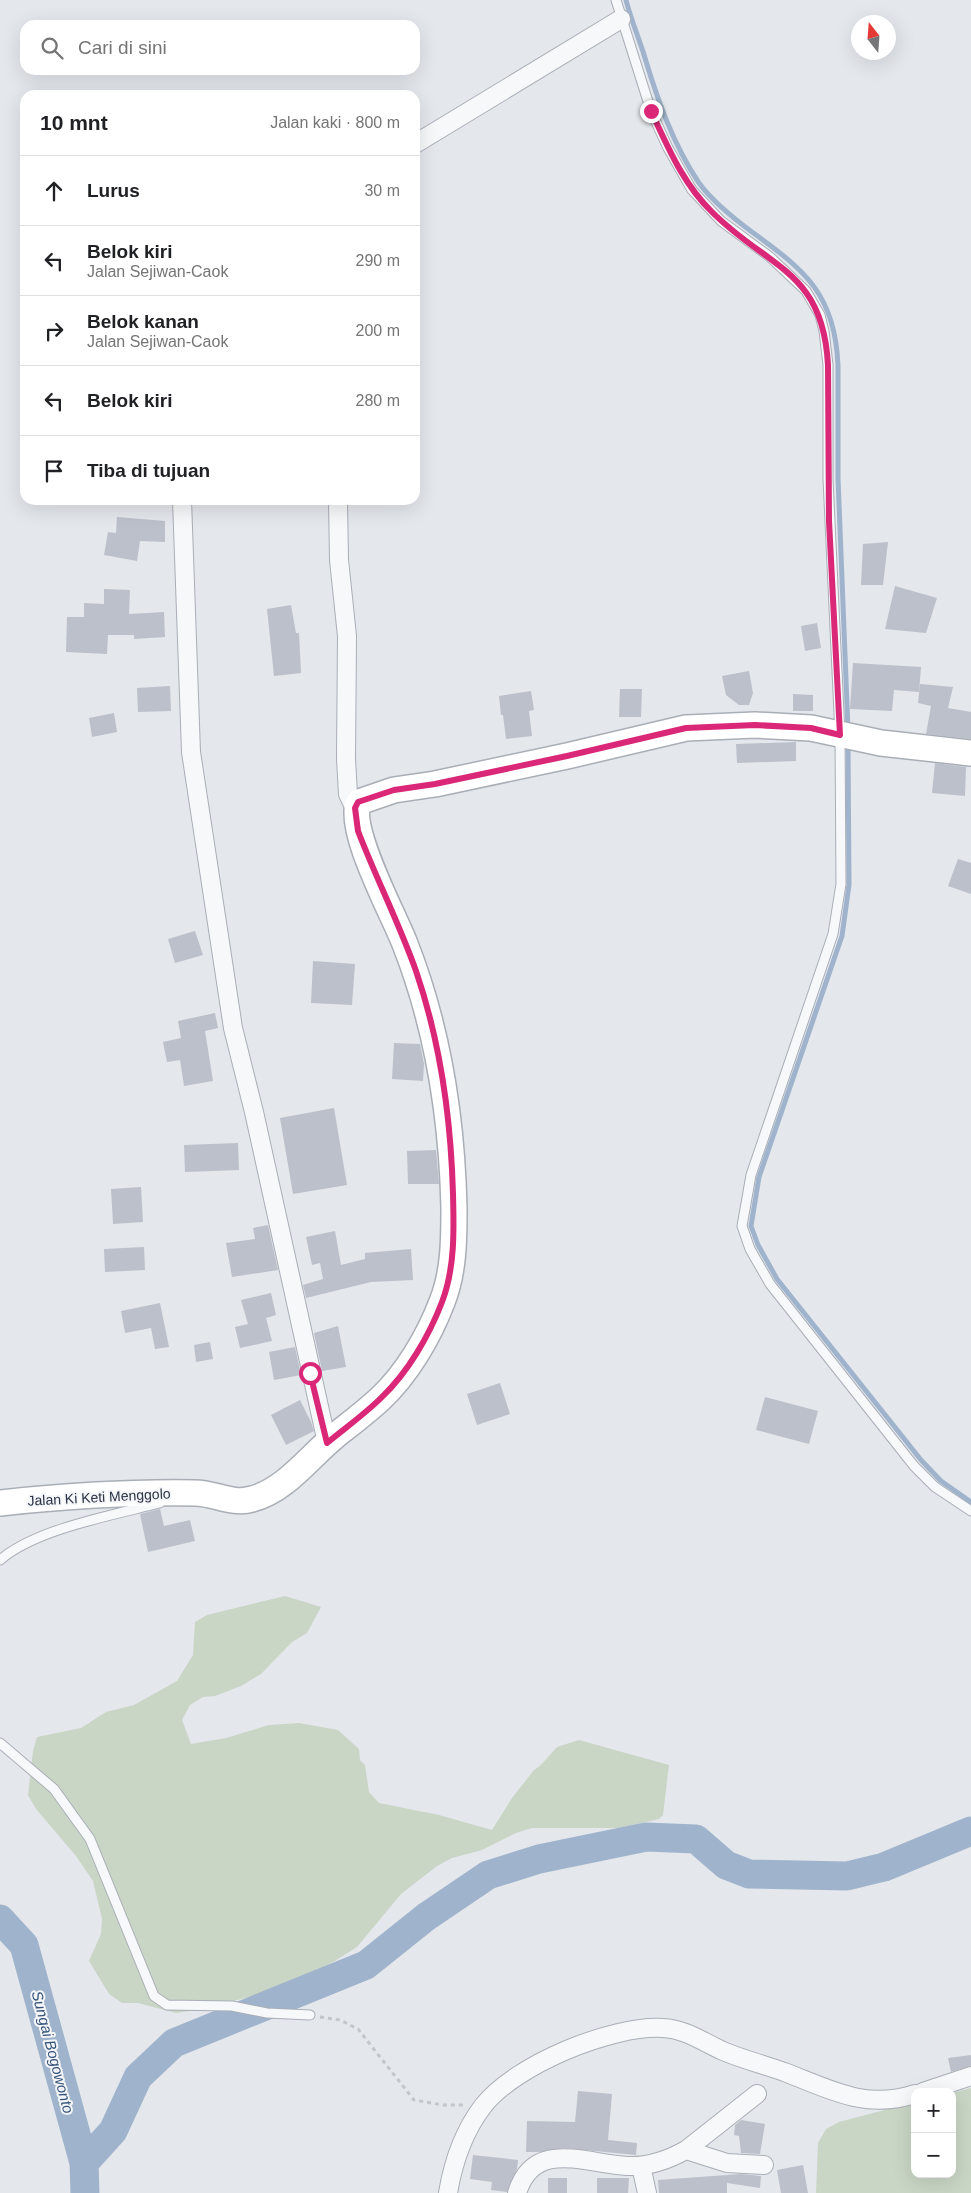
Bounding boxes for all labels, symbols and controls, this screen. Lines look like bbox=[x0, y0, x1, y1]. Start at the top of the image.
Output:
north arrow bbox=[851, 15, 896, 60]
search box bbox=[20, 20, 420, 75]
icon: search bbox=[38, 34, 66, 62]
text: Cari di sini bbox=[78, 37, 167, 58]
route end bbox=[640, 100, 663, 123]
text: 10 mnt bbox=[40, 111, 108, 134]
text: Jalan kaki · 800 m bbox=[270, 114, 400, 131]
icon: ahead bbox=[40, 177, 68, 205]
text: Lurus bbox=[87, 180, 140, 201]
text: 30 m bbox=[364, 182, 400, 199]
text: Belok kiri bbox=[87, 241, 173, 262]
icon: left bbox=[40, 247, 68, 275]
text: 290 m bbox=[356, 252, 400, 269]
text: Jalan Sejiwan-Caok bbox=[87, 263, 228, 280]
text: Belok kanan bbox=[87, 311, 199, 332]
icon: right bbox=[40, 317, 68, 345]
text: 200 m bbox=[356, 322, 400, 339]
text: Jalan Sejiwan-Caok bbox=[87, 333, 228, 350]
icon: left bbox=[40, 387, 68, 415]
text: Belok kiri bbox=[87, 390, 173, 411]
text: 280 m bbox=[356, 392, 400, 409]
icon: arrive bbox=[40, 457, 68, 485]
text: Tiba di tujuan bbox=[87, 460, 210, 481]
route start bbox=[299, 1362, 322, 1385]
street label: Jalan Ki Keti Menggolo bbox=[27, 1485, 171, 1509]
water label: Sungai Bogowonto bbox=[28, 1989, 78, 2115]
map controls bbox=[911, 2088, 956, 2178]
button: + bbox=[911, 2088, 956, 2133]
button: − bbox=[911, 2133, 956, 2178]

